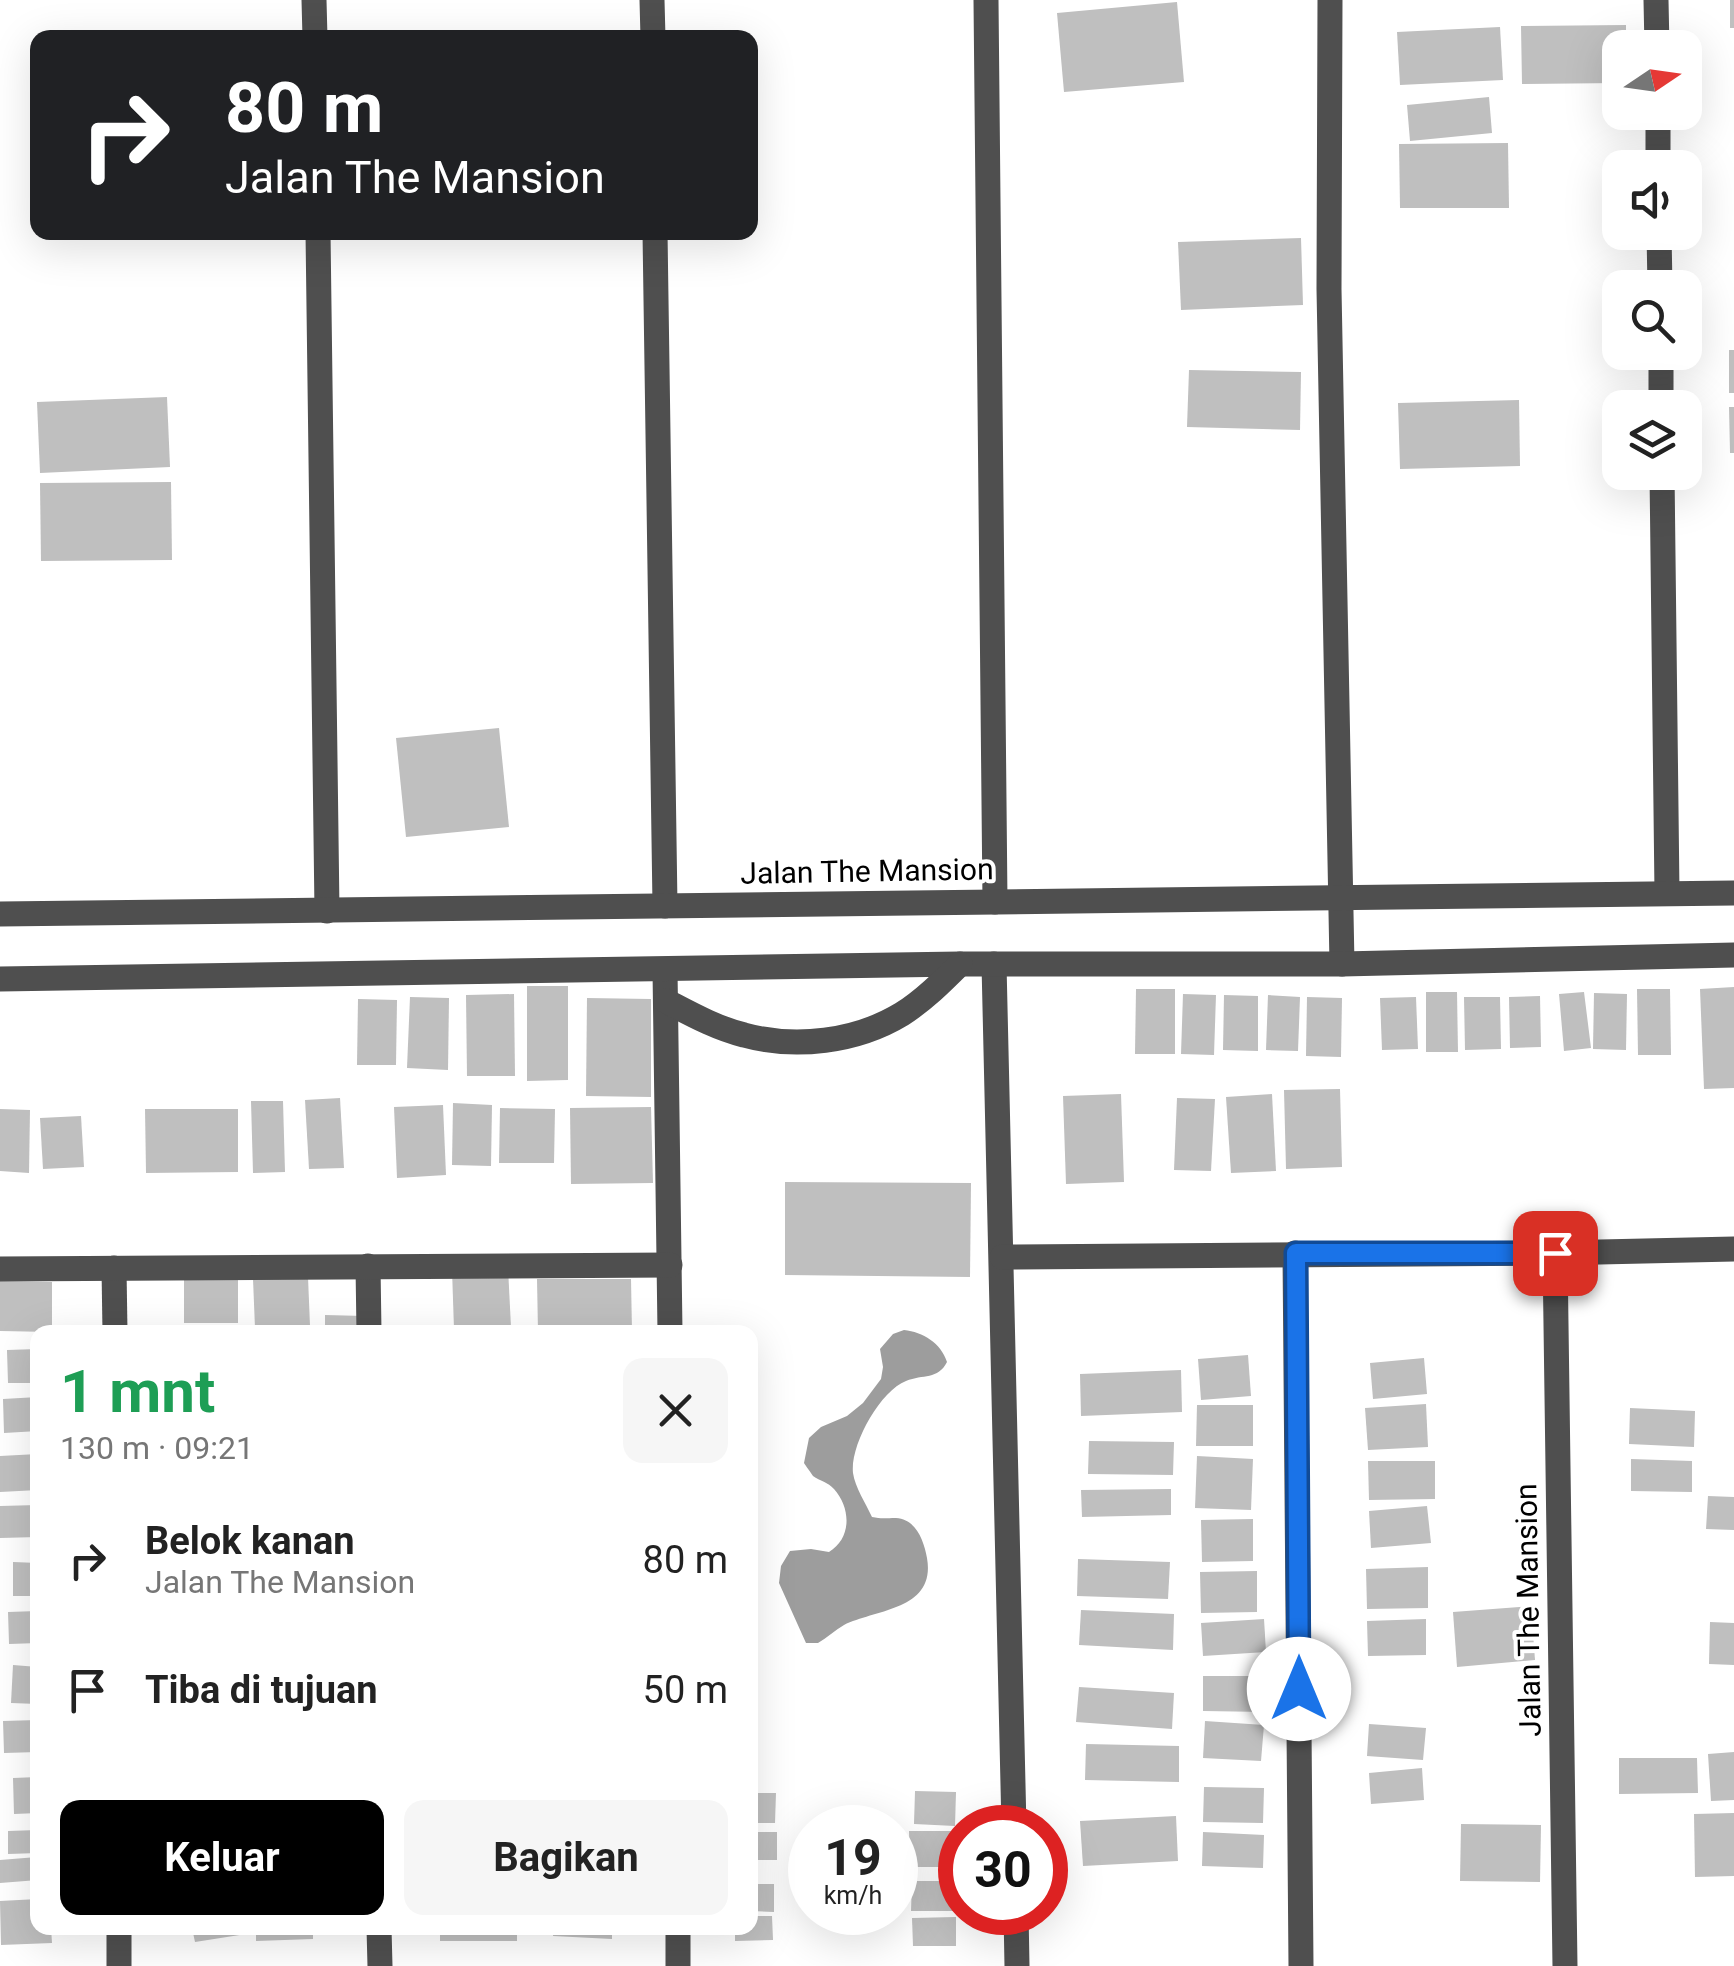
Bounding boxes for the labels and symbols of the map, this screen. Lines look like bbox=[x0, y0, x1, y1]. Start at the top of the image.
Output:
north arrow bbox=[1602, 30, 1702, 130]
street label: Jalan The Mansion bbox=[740, 851, 994, 891]
pin bbox=[1513, 1211, 1598, 1296]
street label: Jalan The Mansion bbox=[1508, 1483, 1548, 1737]
position arrow bbox=[1247, 1637, 1351, 1741]
speed limit sign: 30 bbox=[938, 1805, 1068, 1935]

